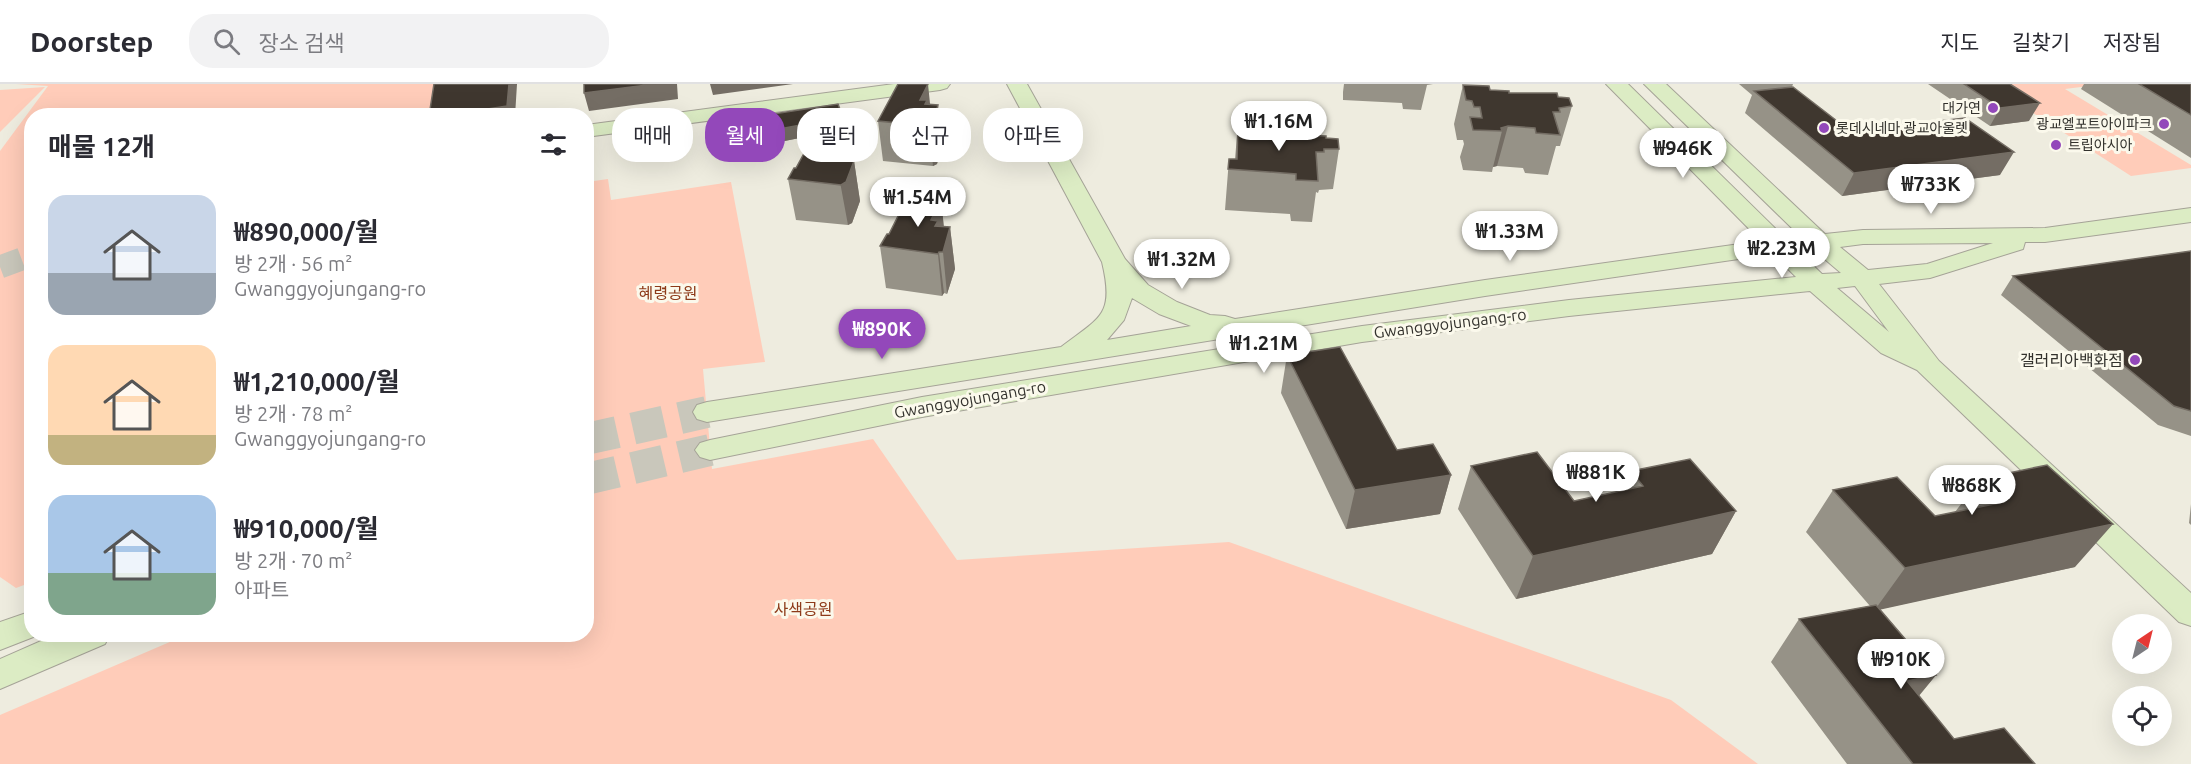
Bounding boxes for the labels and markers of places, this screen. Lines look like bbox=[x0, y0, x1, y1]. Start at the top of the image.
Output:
place label: 대가연 bbox=[1942, 100, 1981, 116]
pin: ₩1.16M bbox=[1230, 101, 1328, 152]
marker: 대가연 bbox=[1986, 101, 2000, 115]
place label: 광교엘포트아이파크 bbox=[2036, 116, 2152, 132]
marker: 광교엘포트아이파크 bbox=[2157, 117, 2171, 131]
place label: 롯데시네마 광교아울렛 bbox=[1836, 120, 1968, 136]
marker: 롯데시네마 광교아울렛 bbox=[1817, 121, 1831, 135]
pin: ₩946K bbox=[1641, 128, 1725, 179]
place label: 트립아시아 bbox=[2068, 137, 2133, 153]
marker: 트립아시아 bbox=[2049, 138, 2063, 152]
pin: ₩733K bbox=[1889, 164, 1973, 215]
pin: ₩1.54M bbox=[869, 177, 967, 228]
pin: ₩1.33M bbox=[1461, 211, 1559, 262]
pin: ₩2.23M bbox=[1733, 228, 1831, 279]
pin: ₩1.32M bbox=[1133, 239, 1231, 290]
pin: ₩890K bbox=[840, 309, 924, 360]
pin: ₩1.21M bbox=[1215, 323, 1313, 374]
place label: 갤러리아백화점 bbox=[2020, 351, 2123, 369]
marker: 갤러리아백화점 bbox=[2128, 353, 2142, 367]
pin: ₩881K bbox=[1554, 452, 1638, 503]
pin: ₩868K bbox=[1930, 465, 2014, 516]
pin: ₩910K bbox=[1859, 639, 1943, 690]

